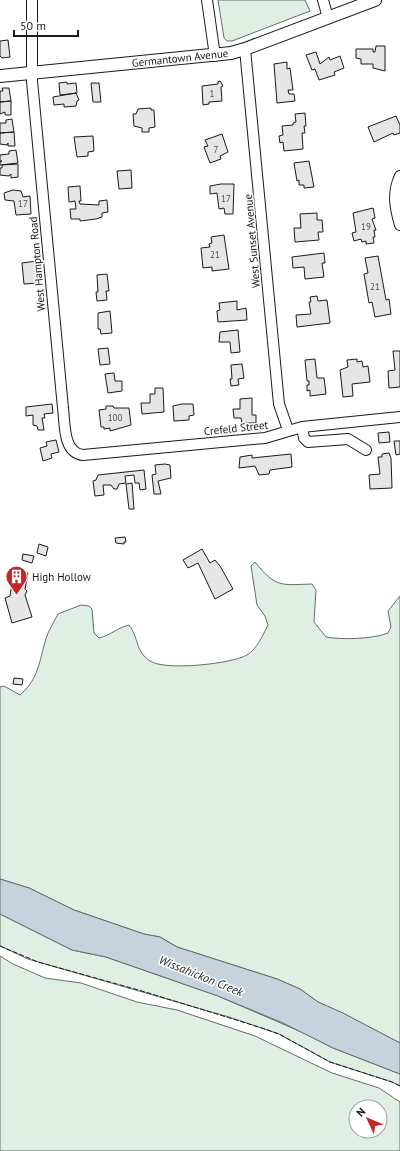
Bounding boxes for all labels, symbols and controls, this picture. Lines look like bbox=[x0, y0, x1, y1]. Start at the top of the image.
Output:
scale bar bbox=[14, 12, 78, 38]
text: 50 m bbox=[20, 18, 46, 33]
street label: Germantown Avenue bbox=[131, 46, 229, 70]
house number: 1 bbox=[210, 88, 215, 99]
house number: 7 bbox=[214, 144, 219, 155]
house number: 17 bbox=[221, 193, 231, 204]
street label: West Sunset Avenue bbox=[241, 193, 263, 289]
house number: 17 bbox=[18, 198, 28, 209]
street label: West Hampton Road bbox=[26, 216, 48, 312]
house number: 19 bbox=[361, 221, 371, 232]
house number: 21 bbox=[210, 249, 220, 260]
house number: 21 bbox=[370, 281, 380, 292]
house number: 100 bbox=[108, 412, 122, 423]
street label: Crefeld Street bbox=[203, 418, 269, 438]
building icon: High Hollow bbox=[4, 564, 30, 597]
place label: High Hollow bbox=[32, 570, 91, 584]
water label: Wissahickon Creek bbox=[157, 952, 246, 999]
north arrow bbox=[348, 1099, 388, 1139]
text: N bbox=[353, 1105, 368, 1120]

